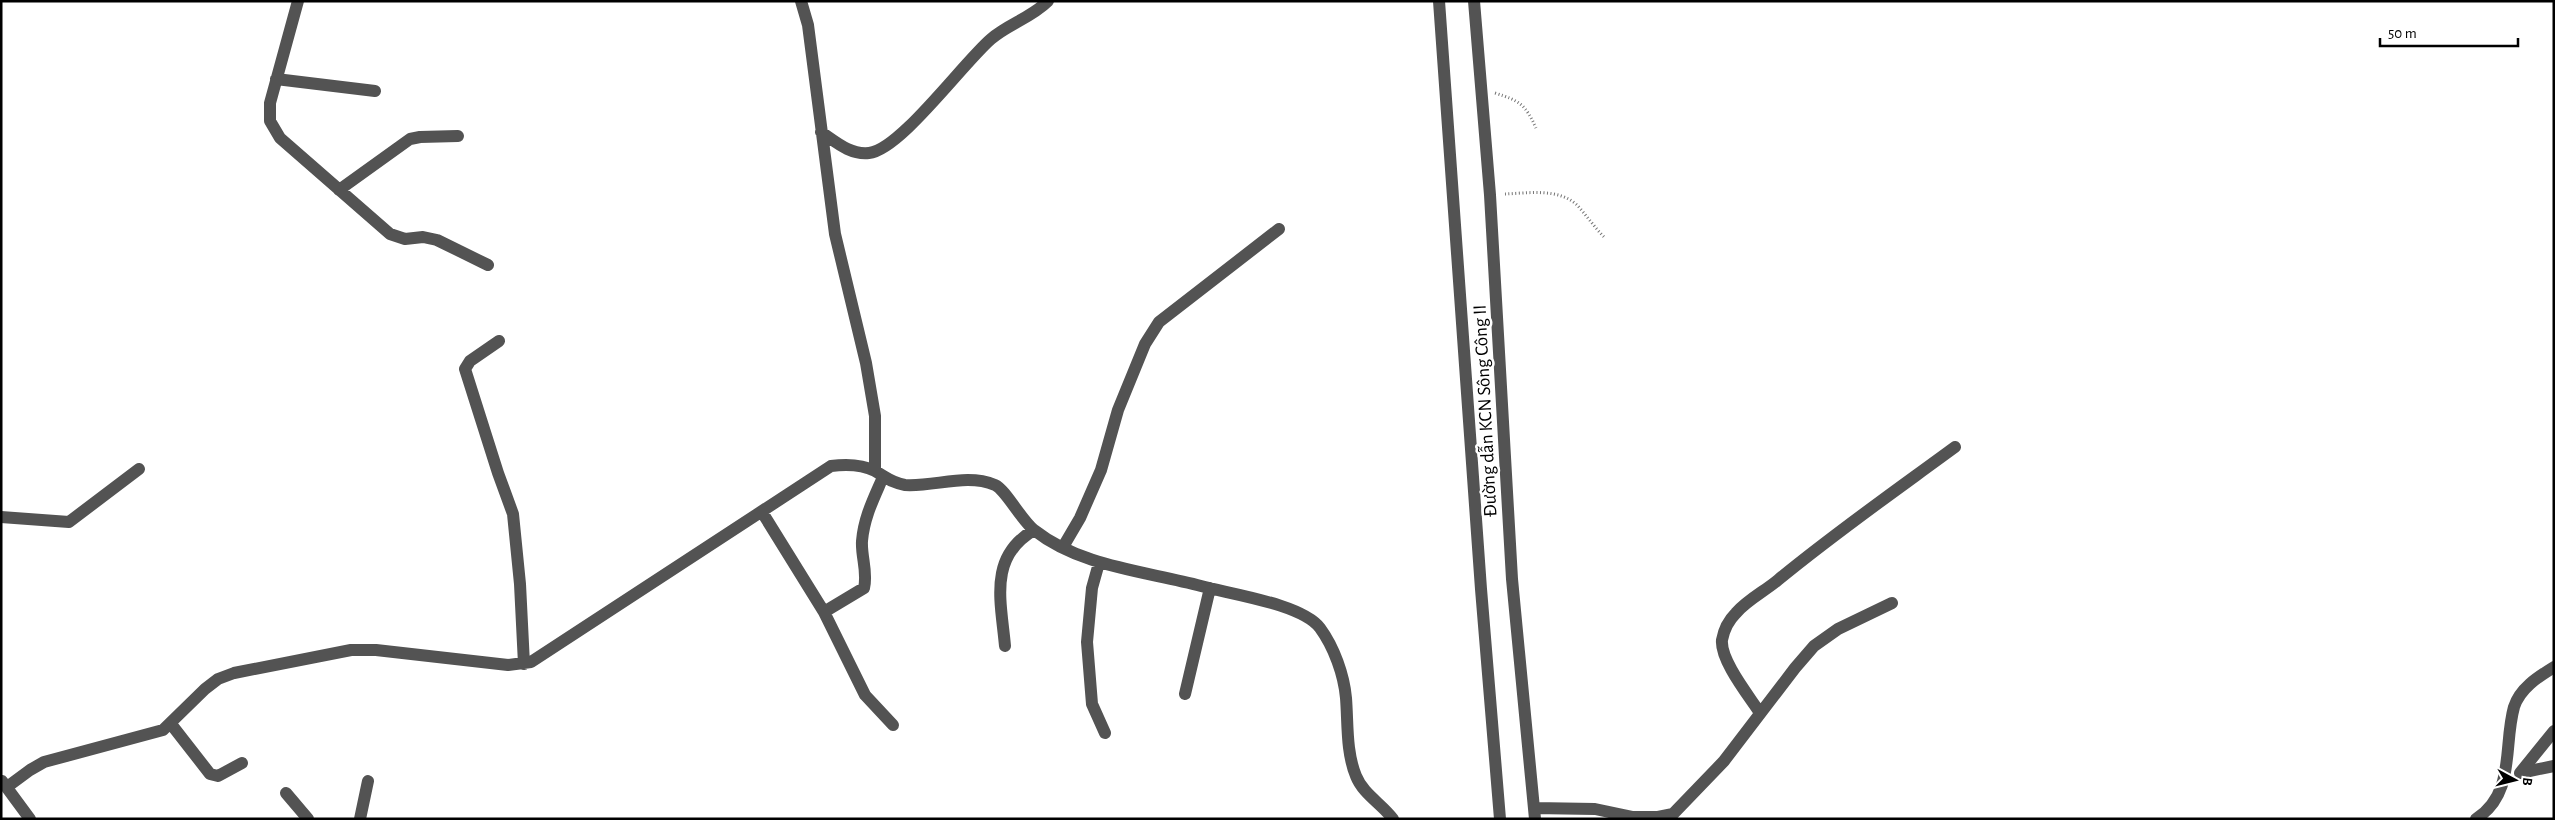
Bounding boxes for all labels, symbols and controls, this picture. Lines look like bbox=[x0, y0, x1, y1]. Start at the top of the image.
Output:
scale bar bbox=[2380, 15, 2518, 47]
text: 50 m bbox=[2388, 26, 2417, 41]
street label: Đường dẫn KCN Sông Công II bbox=[1469, 304, 1501, 518]
north arrow bbox=[2490, 755, 2540, 805]
text: B bbox=[2519, 777, 2534, 786]

